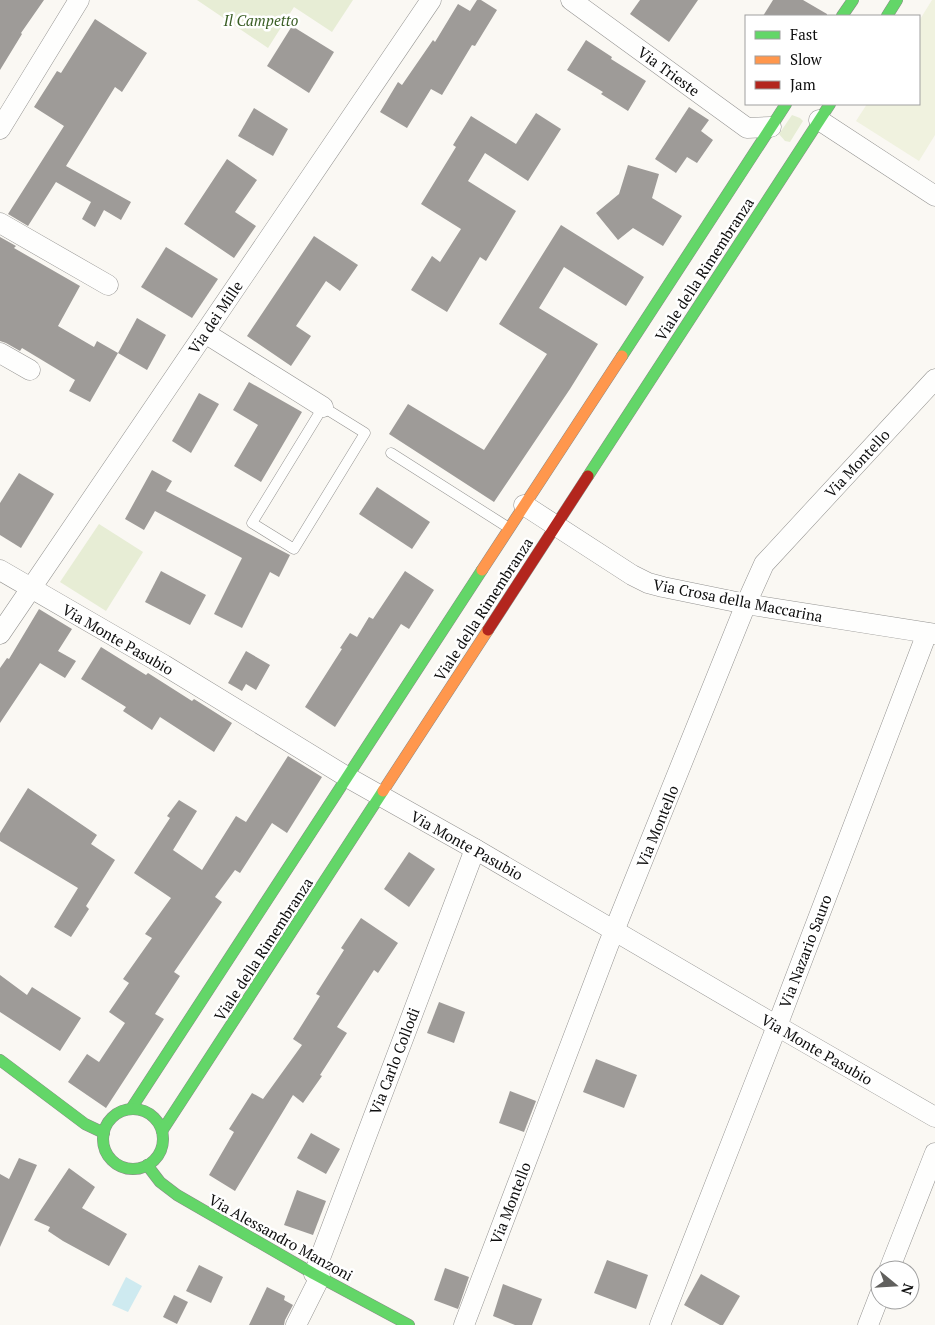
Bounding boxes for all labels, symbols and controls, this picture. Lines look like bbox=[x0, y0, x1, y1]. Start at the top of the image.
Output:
park label: Il Campetto bbox=[223, 10, 299, 30]
legend bbox=[745, 15, 920, 105]
text: Fast bbox=[790, 24, 818, 44]
street label: Via Trieste bbox=[634, 42, 704, 100]
text: Slow bbox=[790, 49, 823, 69]
text: Jam bbox=[790, 74, 816, 94]
street label: Viale della Rimembranza bbox=[650, 193, 758, 344]
street label: Via dei Mille bbox=[183, 277, 247, 357]
street label: Via Montello bbox=[820, 424, 894, 502]
street label: Viale della Rimembranza bbox=[429, 533, 537, 684]
street label: Via Crosa della Maccarina bbox=[652, 574, 825, 626]
street label: Via Monte Pasubio bbox=[59, 599, 177, 679]
street label: Via Montello bbox=[632, 782, 682, 870]
street label: Via Monte Pasubio bbox=[407, 806, 527, 884]
street label: Viale della Rimembranza bbox=[209, 873, 317, 1024]
street label: Via Nazario Sauro bbox=[774, 891, 836, 1011]
street label: Via Carlo Collodi bbox=[364, 1005, 424, 1117]
street label: Via Monte Pasubio bbox=[758, 1009, 876, 1089]
street label: Via Montello bbox=[485, 1159, 535, 1247]
street label: Via Alessandro Manzoni bbox=[205, 1189, 357, 1285]
north arrow bbox=[870, 1260, 920, 1310]
text: N bbox=[897, 1281, 919, 1298]

